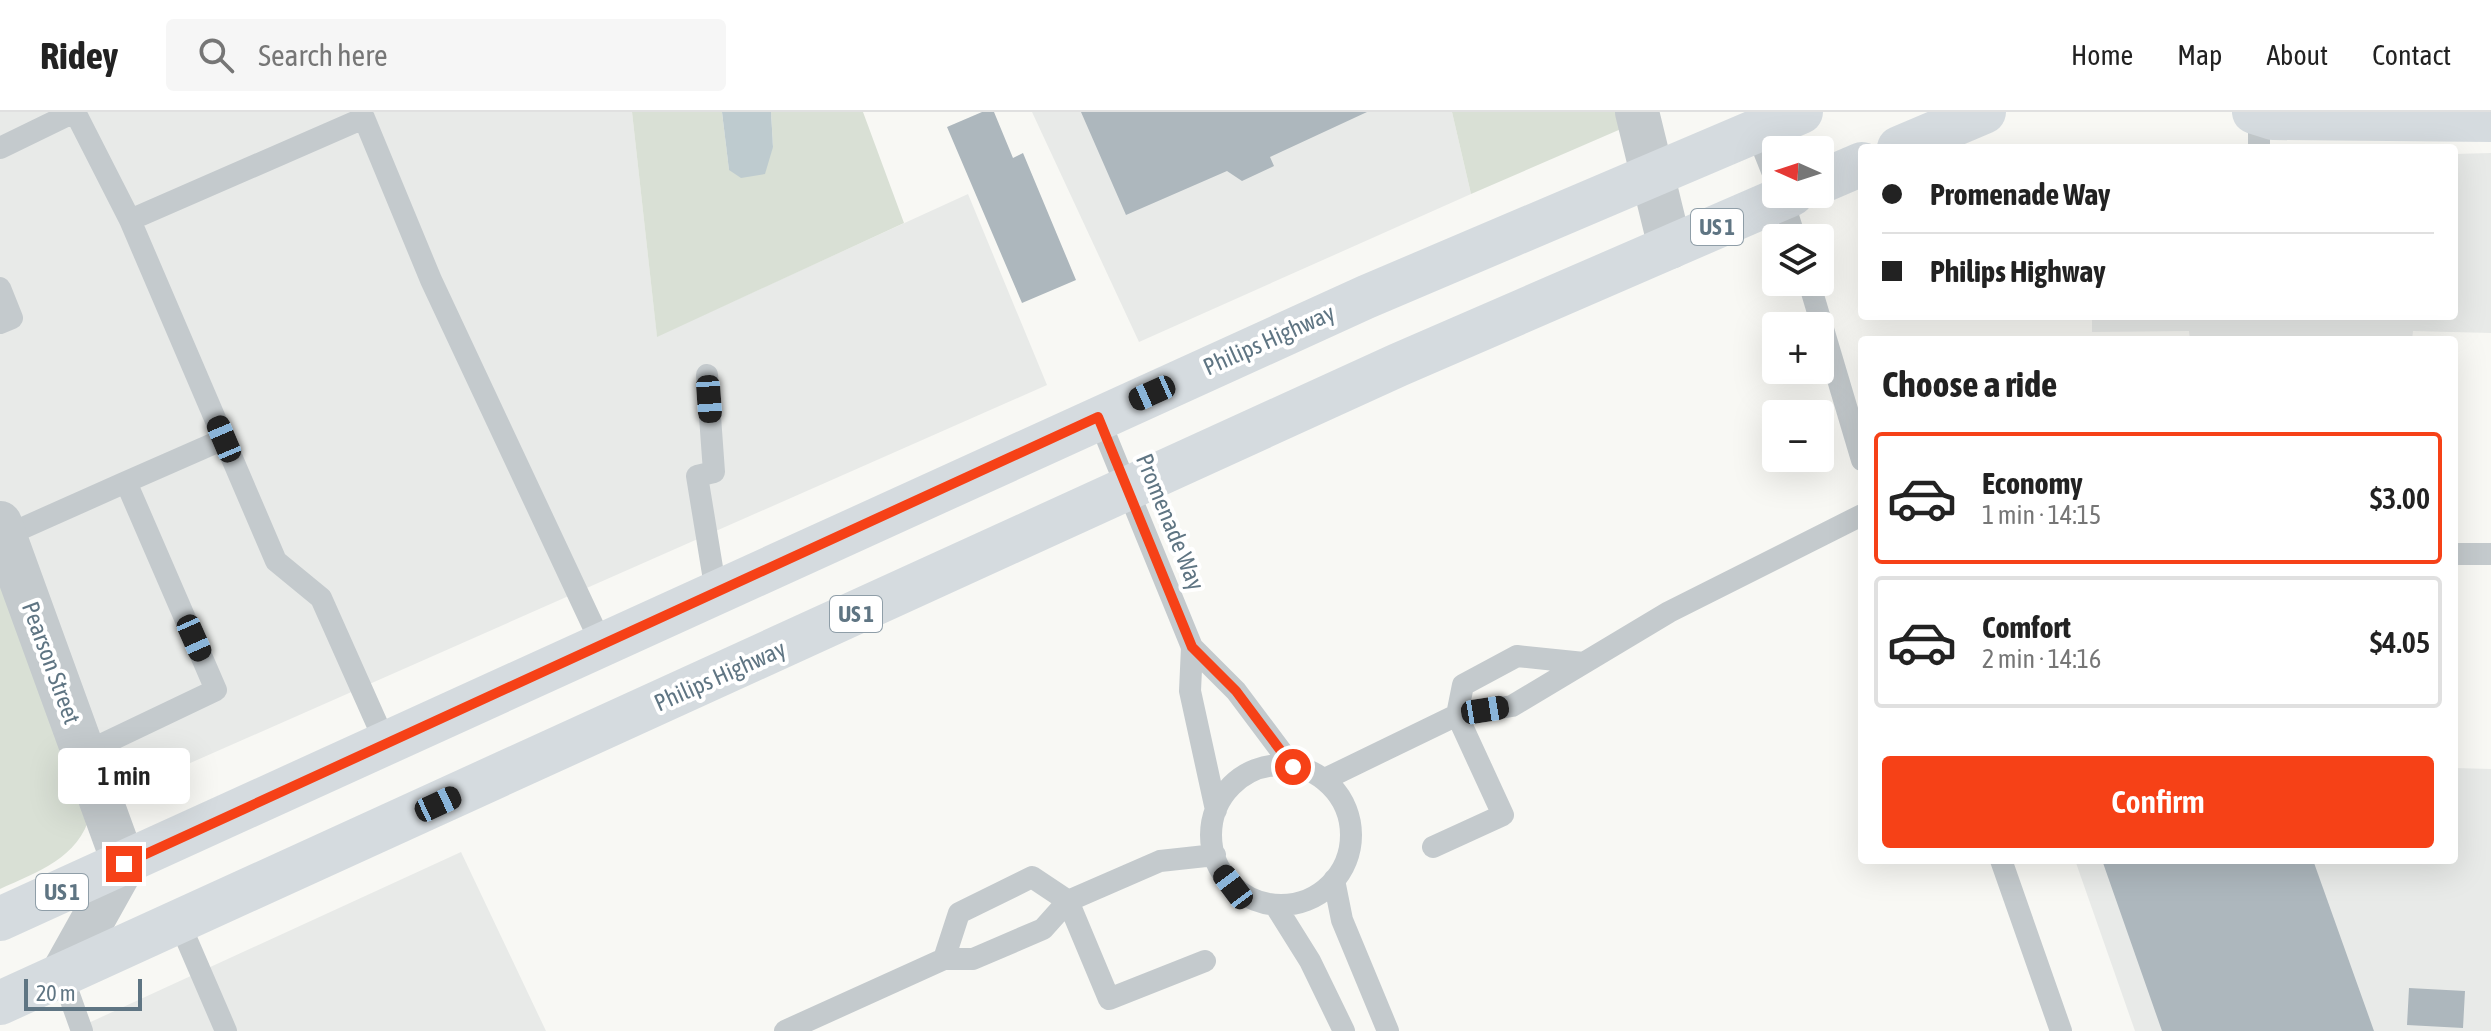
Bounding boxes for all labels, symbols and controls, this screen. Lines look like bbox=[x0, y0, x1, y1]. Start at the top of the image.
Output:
search box bbox=[166, 19, 726, 91]
icon: search bbox=[194, 33, 238, 77]
text: Ridey bbox=[40, 34, 118, 77]
text: Search here bbox=[258, 38, 388, 72]
text: Home bbox=[2071, 39, 2133, 71]
text: Map bbox=[2177, 39, 2222, 71]
text: About bbox=[2266, 39, 2328, 71]
text: Contact bbox=[2372, 39, 2451, 71]
north arrow bbox=[1762, 136, 1834, 208]
map controls bbox=[1762, 136, 1834, 472]
text: Promenade Way bbox=[1930, 177, 2110, 211]
road number: US 1 bbox=[1691, 209, 1743, 245]
button: layers bbox=[1762, 224, 1834, 296]
text: Philips Highway bbox=[1930, 254, 2106, 288]
street label: Philips Highway bbox=[1199, 299, 1339, 380]
button: + bbox=[1762, 312, 1834, 384]
text: Choose a ride bbox=[1882, 363, 2057, 405]
car bbox=[1125, 372, 1179, 414]
car bbox=[695, 374, 723, 424]
button: − bbox=[1762, 400, 1834, 472]
car bbox=[204, 412, 244, 466]
street label: Promenade Way bbox=[1131, 450, 1210, 594]
icon: car bbox=[1886, 462, 1958, 534]
text: Economy bbox=[1982, 466, 2083, 500]
text: $3.00 bbox=[2370, 481, 2430, 515]
text: 1 min · 14:15 bbox=[1982, 500, 2101, 530]
road number: US 1 bbox=[830, 596, 882, 632]
street label: Pearson Street bbox=[17, 598, 86, 728]
icon: car bbox=[1886, 606, 1958, 678]
text: Comfort bbox=[1982, 610, 2071, 644]
car bbox=[173, 611, 215, 665]
text: $4.05 bbox=[2370, 625, 2430, 659]
street label: Philips Highway bbox=[650, 635, 790, 716]
text: 2 min · 14:16 bbox=[1982, 644, 2101, 674]
car bbox=[1459, 694, 1511, 726]
callout: 1 min bbox=[58, 748, 190, 804]
route start bbox=[1275, 749, 1311, 785]
button: Confirm bbox=[1882, 756, 2434, 848]
text: 1 min bbox=[97, 761, 151, 791]
car bbox=[411, 783, 465, 825]
route end bbox=[106, 846, 142, 882]
car bbox=[1209, 861, 1257, 913]
road number: US 1 bbox=[36, 874, 88, 910]
scale bar bbox=[24, 975, 142, 1011]
text: 20 m bbox=[36, 980, 76, 1006]

